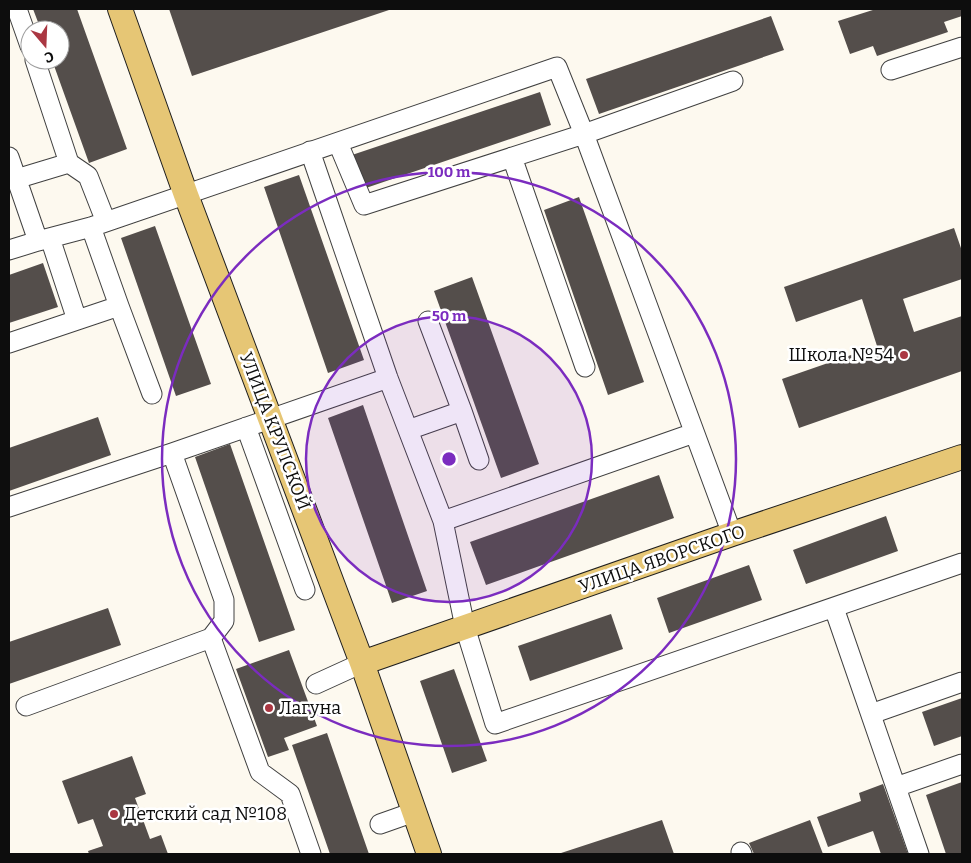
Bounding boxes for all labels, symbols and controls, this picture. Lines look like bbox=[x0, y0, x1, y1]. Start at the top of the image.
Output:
north arrow bbox=[20, 20, 70, 70]
text: С bbox=[42, 47, 56, 66]
text: 100 m bbox=[428, 163, 471, 181]
text: 50 m bbox=[432, 307, 467, 325]
place label: Школа №54 bbox=[789, 344, 894, 366]
street label: УЛИЦА КРУПСКОЙ bbox=[235, 349, 315, 513]
marker: Школа №54 bbox=[898, 349, 910, 361]
centre of rings bbox=[440, 450, 458, 468]
street label: УЛИЦА ЯВОРСКОГО bbox=[576, 520, 748, 598]
place label: Лагуна bbox=[279, 697, 341, 719]
marker: Лагуна bbox=[263, 702, 275, 714]
place label: Детский сад №108 bbox=[124, 803, 287, 825]
marker: Детский сад №108 bbox=[108, 808, 120, 820]

